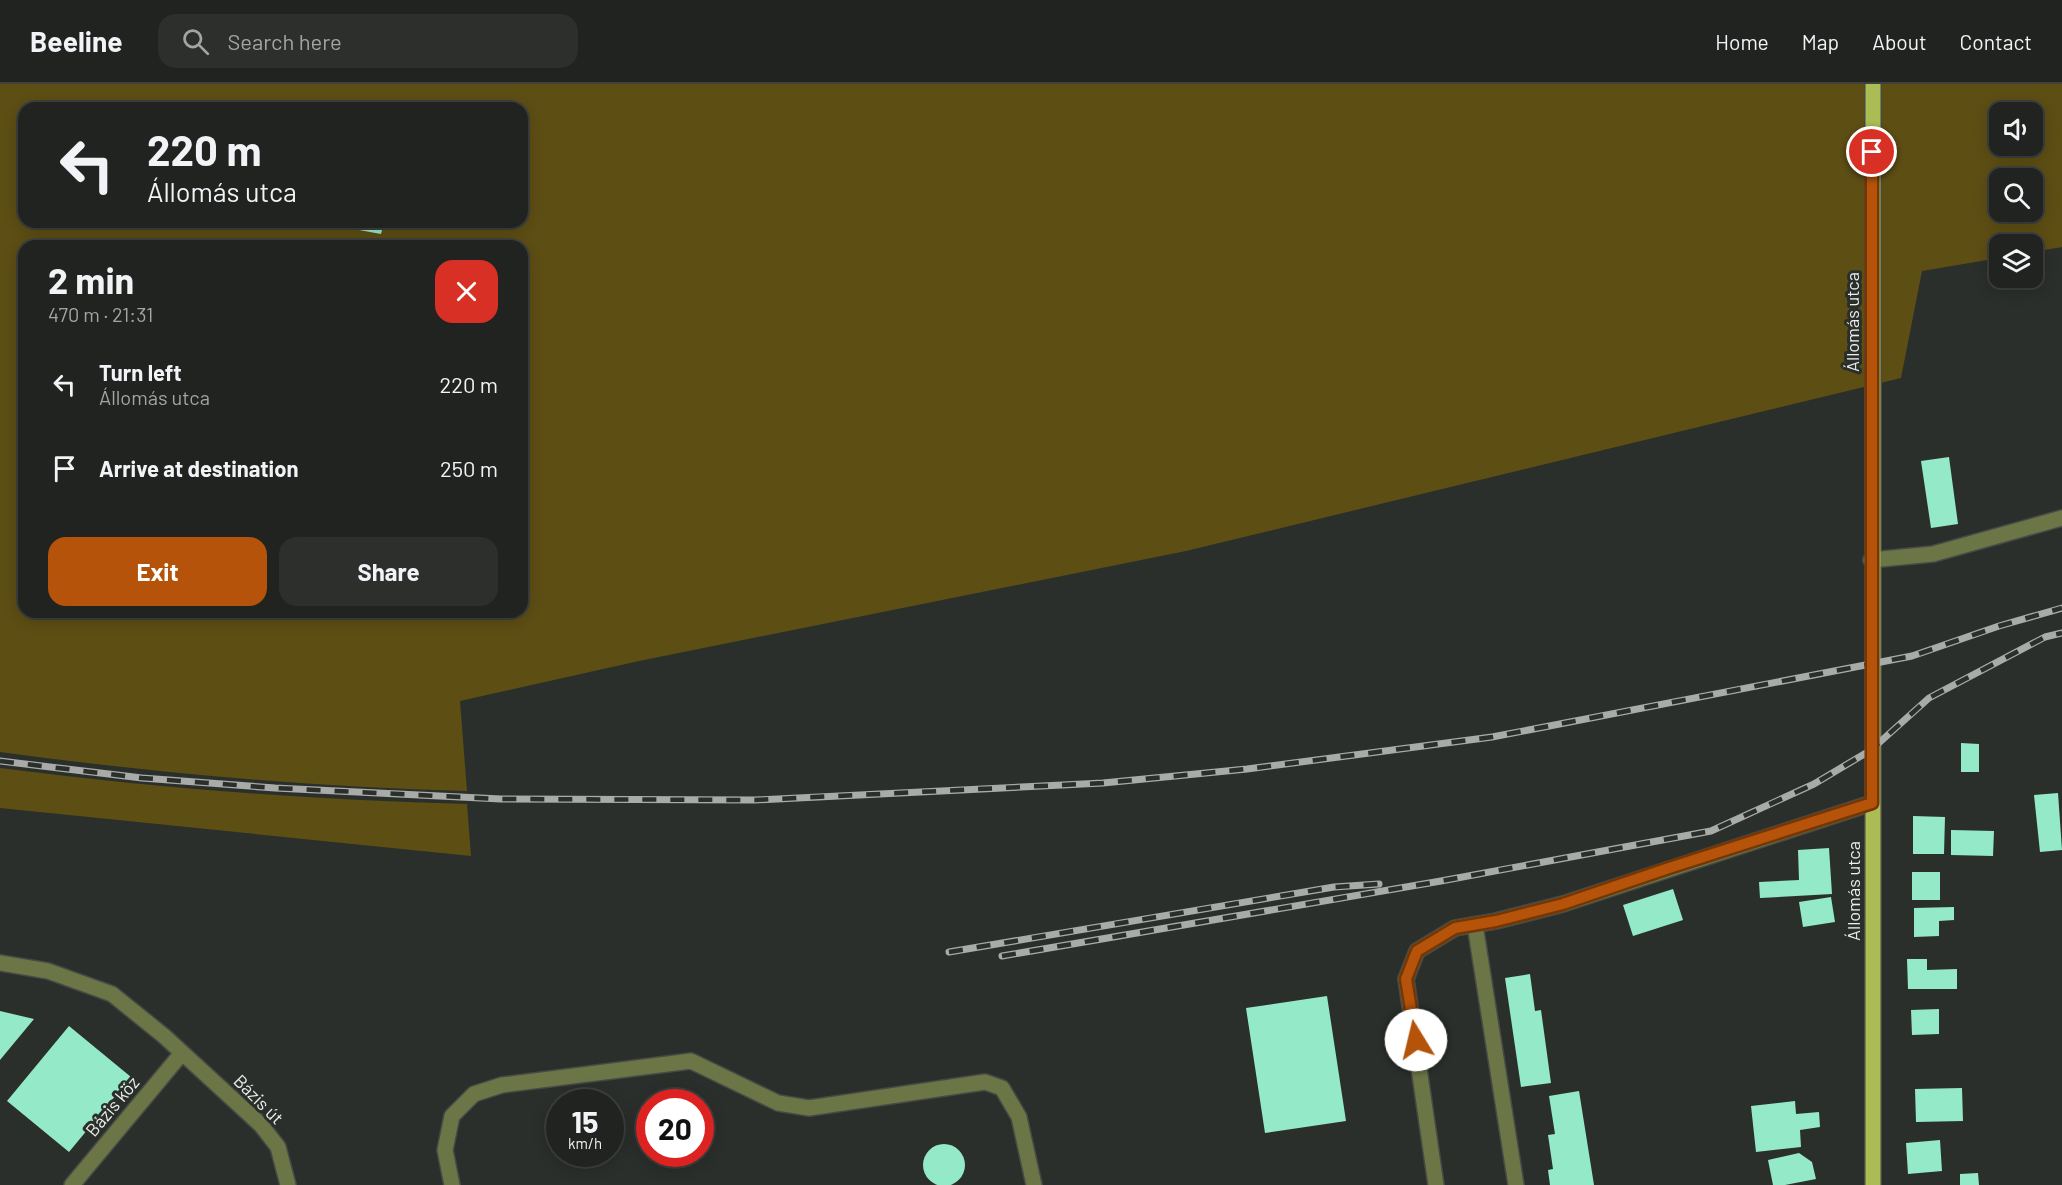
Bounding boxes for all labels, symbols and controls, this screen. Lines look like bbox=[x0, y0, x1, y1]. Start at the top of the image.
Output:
search box bbox=[158, 14, 578, 68]
text: Beeline bbox=[30, 24, 122, 58]
icon: search bbox=[179, 25, 212, 58]
text: Search here bbox=[227, 28, 342, 54]
text: Home bbox=[1715, 29, 1769, 54]
text: Map bbox=[1802, 29, 1839, 54]
text: About bbox=[1872, 29, 1927, 54]
text: Contact bbox=[1960, 29, 2032, 54]
map controls bbox=[1989, 102, 2043, 288]
button: sound bbox=[1989, 102, 2043, 156]
text: 220 m bbox=[147, 124, 261, 174]
icon: left bbox=[48, 126, 126, 204]
pin bbox=[1846, 126, 1897, 177]
icon: arrive bbox=[1855, 135, 1888, 168]
button: search bbox=[1989, 168, 2043, 222]
text: Állomás utca bbox=[147, 175, 297, 207]
button: layers bbox=[1989, 234, 2043, 288]
text: 2 min bbox=[48, 258, 134, 301]
button: close bbox=[435, 260, 498, 323]
street label: Állomás utca bbox=[1841, 272, 1863, 372]
text: 470 m · 21:31 bbox=[48, 302, 153, 326]
text: Turn left bbox=[99, 359, 182, 385]
icon: left bbox=[48, 368, 81, 401]
text: 220 m bbox=[439, 371, 498, 397]
text: Állomás utca bbox=[99, 385, 210, 409]
icon: arrive bbox=[48, 452, 81, 485]
text: Arrive at destination bbox=[99, 455, 298, 481]
text: 250 m bbox=[440, 455, 498, 481]
button: Exit bbox=[48, 537, 267, 606]
button: Share bbox=[279, 537, 498, 606]
street label: Állomás utca bbox=[1842, 841, 1864, 941]
position arrow bbox=[1384, 1008, 1448, 1072]
street label: Bázis út bbox=[229, 1069, 289, 1129]
street label: Bázis köz bbox=[81, 1072, 143, 1140]
speed limit sign: 20 bbox=[636, 1089, 714, 1167]
text: 15 bbox=[572, 1103, 598, 1139]
text: km/h bbox=[568, 1134, 602, 1152]

